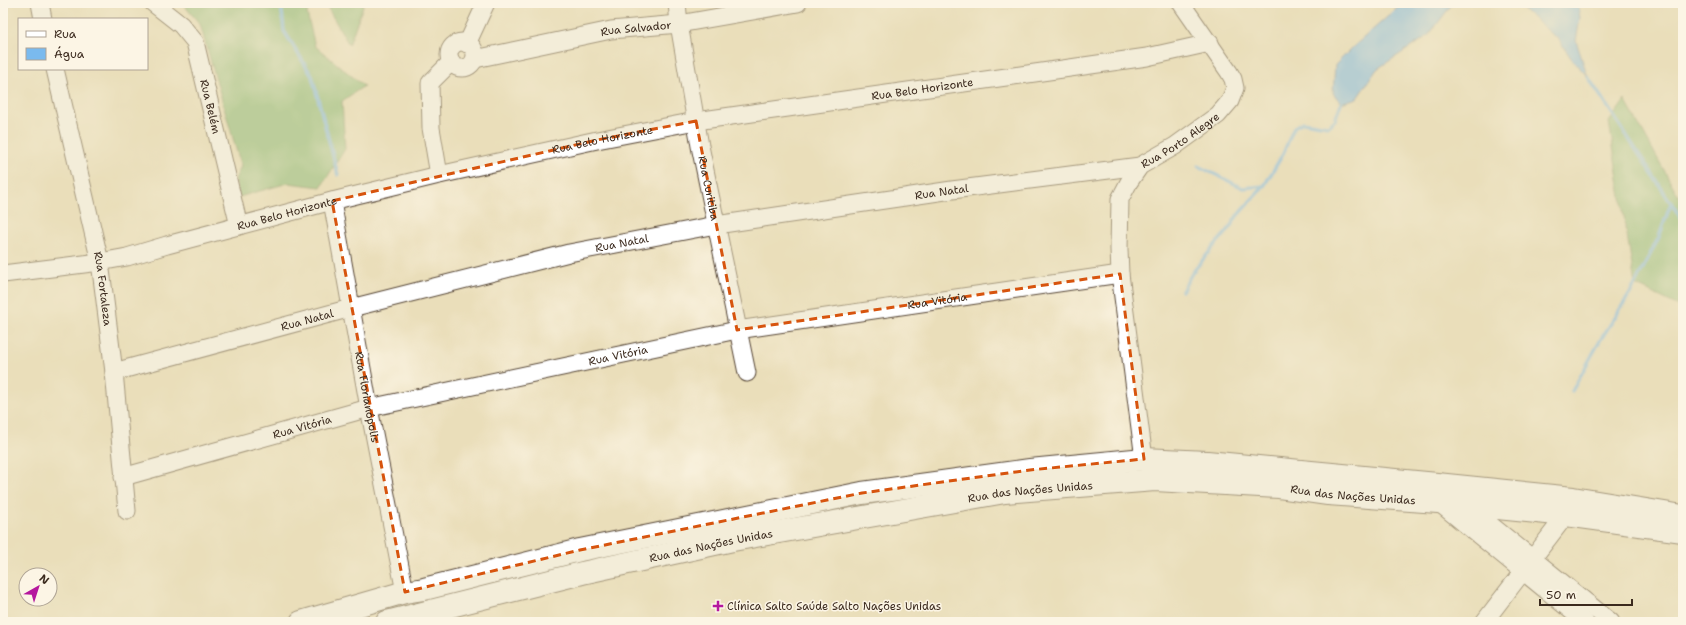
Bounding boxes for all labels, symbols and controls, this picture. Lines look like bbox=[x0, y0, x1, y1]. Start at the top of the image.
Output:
street label: Rua Salvador bbox=[599, 17, 672, 40]
legend bbox=[18, 18, 148, 70]
text: Rua bbox=[54, 26, 77, 42]
text: Água bbox=[54, 46, 85, 62]
street label: Rua Belo Horizonte bbox=[870, 74, 974, 104]
street label: Rua Belém bbox=[197, 78, 224, 136]
street label: Rua Porto Alegre bbox=[1138, 109, 1222, 171]
street label: Rua Belo Horizonte bbox=[550, 122, 654, 157]
street label: Rua Curitiba bbox=[695, 155, 723, 222]
street label: Rua Natal bbox=[914, 180, 970, 203]
street label: Rua Belo Horizonte bbox=[235, 193, 338, 234]
street label: Rua Natal bbox=[594, 230, 650, 255]
street label: Rua Fortaleza bbox=[90, 250, 116, 327]
street label: Rua Vitória bbox=[906, 289, 968, 313]
street label: Rua Natal bbox=[279, 305, 336, 334]
street label: Rua Vitória bbox=[587, 342, 649, 369]
street label: Rua Florianópolis bbox=[352, 350, 383, 444]
street label: Rua Vitória bbox=[271, 411, 333, 442]
street label: Rua das Nações Unidas bbox=[967, 478, 1093, 506]
street label: Rua das Nações Unidas bbox=[1289, 481, 1416, 508]
street label: Rua das Nações Unidas bbox=[648, 526, 774, 566]
north arrow bbox=[18, 567, 58, 607]
text: N bbox=[36, 571, 52, 588]
scale bar bbox=[1540, 581, 1632, 607]
text: 50 m bbox=[1546, 587, 1576, 603]
place label: Clínica Salto Saúde Salto Nações Unidas bbox=[727, 599, 941, 614]
marker: Clínica Salto Saúde Salto Nações Unidas bbox=[712, 600, 724, 612]

